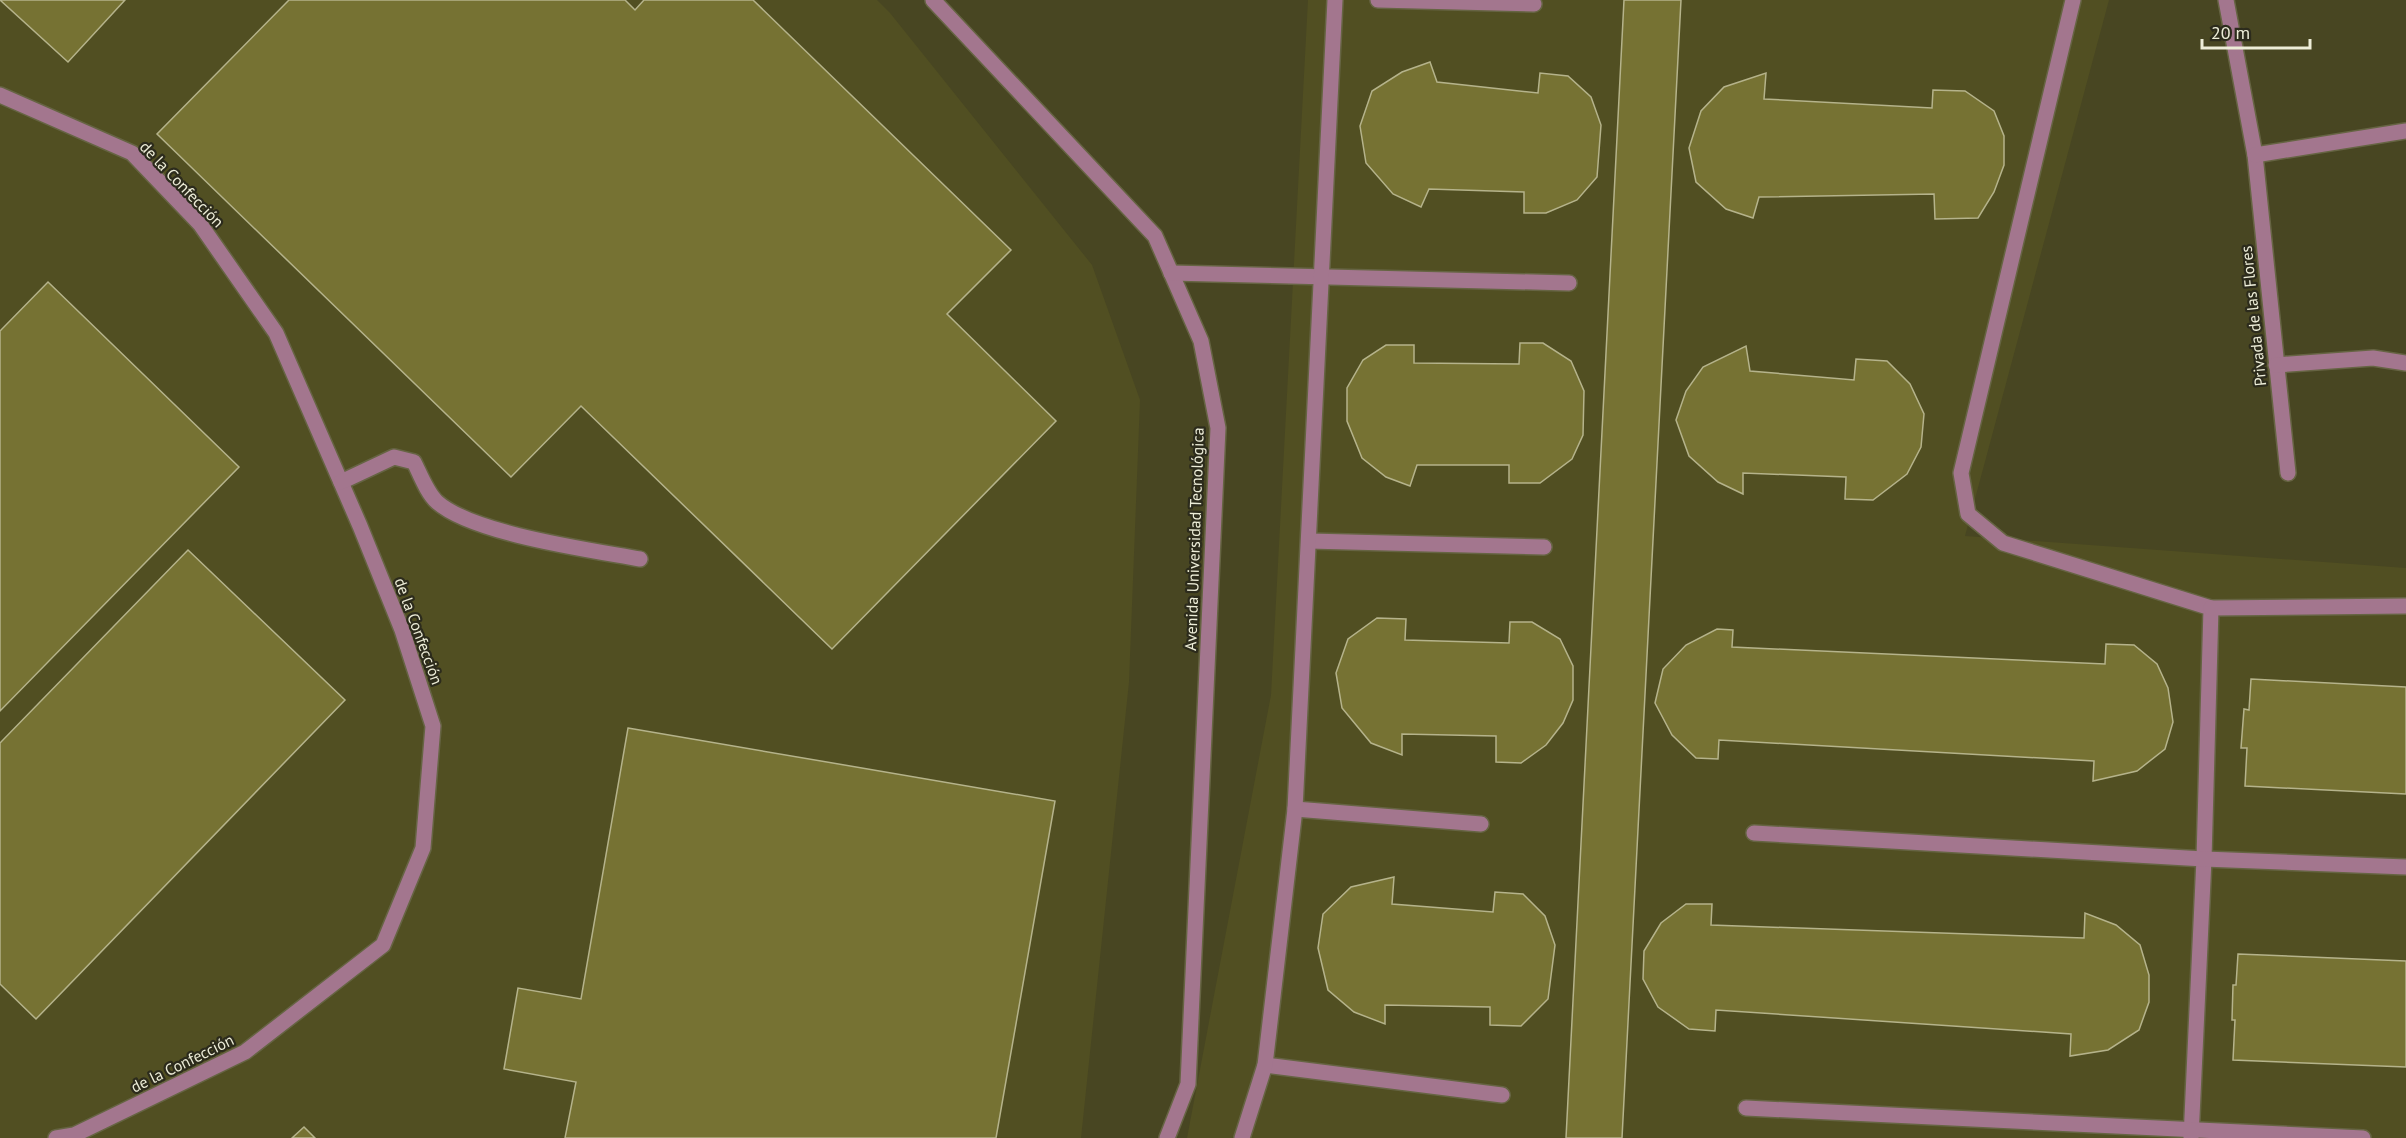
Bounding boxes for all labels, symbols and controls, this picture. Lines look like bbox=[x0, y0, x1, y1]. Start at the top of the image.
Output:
scale bar bbox=[2202, 12, 2310, 50]
text: 20 m bbox=[2211, 21, 2250, 44]
street label: de la Confección bbox=[136, 137, 228, 231]
street label: Privada de las Flores bbox=[2236, 245, 2270, 387]
street label: Avenida Universidad Tecnológica bbox=[1180, 427, 1208, 651]
street label: de la Confección bbox=[390, 575, 448, 687]
street label: de la Confección bbox=[127, 1029, 237, 1097]

